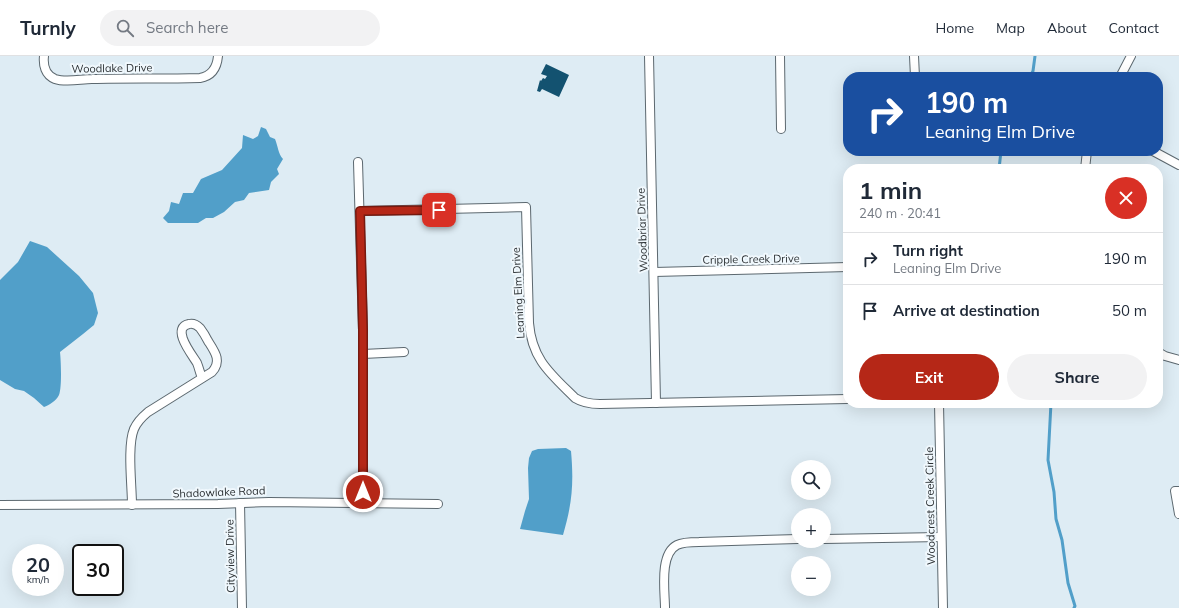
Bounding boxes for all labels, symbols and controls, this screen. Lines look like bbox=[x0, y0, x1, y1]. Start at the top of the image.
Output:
search box bbox=[100, 10, 380, 46]
text: Turnly bbox=[20, 16, 76, 40]
icon: search bbox=[114, 17, 136, 39]
text: Search here bbox=[146, 18, 228, 37]
text: Home bbox=[935, 19, 974, 37]
text: Map bbox=[996, 19, 1025, 37]
text: About bbox=[1047, 19, 1087, 37]
text: Contact bbox=[1109, 19, 1159, 37]
street label: Woodlake Drive bbox=[71, 60, 153, 76]
text: 190 m bbox=[925, 85, 1008, 120]
icon: right bbox=[859, 88, 911, 140]
text: Leaning Elm Drive bbox=[925, 120, 1075, 143]
text: 1 min bbox=[859, 175, 922, 205]
button: close bbox=[1105, 177, 1147, 219]
street label: Woodbriar Drive bbox=[634, 188, 650, 272]
pin bbox=[422, 193, 456, 227]
icon: arrive bbox=[428, 199, 450, 221]
text: 240 m · 20:41 bbox=[859, 205, 941, 221]
text: Turn right bbox=[893, 241, 963, 260]
street label: Leaning Elm Drive bbox=[509, 247, 527, 339]
icon: right bbox=[859, 248, 881, 270]
text: 190 m bbox=[1103, 249, 1147, 268]
street label: Cripple Creek Drive bbox=[702, 251, 800, 267]
text: Leaning Elm Drive bbox=[893, 260, 1001, 276]
icon: arrive bbox=[859, 300, 881, 322]
text: Arrive at destination bbox=[893, 301, 1040, 320]
text: 50 m bbox=[1112, 301, 1147, 320]
button: Exit bbox=[859, 354, 999, 400]
button: Share bbox=[1007, 354, 1147, 400]
street label: Woodcrest Creek Circle bbox=[922, 447, 938, 565]
map controls bbox=[791, 460, 831, 596]
button: search bbox=[791, 460, 831, 500]
position arrow bbox=[342, 471, 384, 513]
street label: Shadowlake Road bbox=[172, 483, 266, 501]
button: + bbox=[791, 508, 831, 548]
street label: Cityview Drive bbox=[222, 519, 238, 593]
speed limit sign: 30 bbox=[72, 544, 124, 596]
text: 20 bbox=[26, 552, 50, 577]
button: − bbox=[791, 556, 831, 596]
text: km/h bbox=[27, 573, 49, 586]

